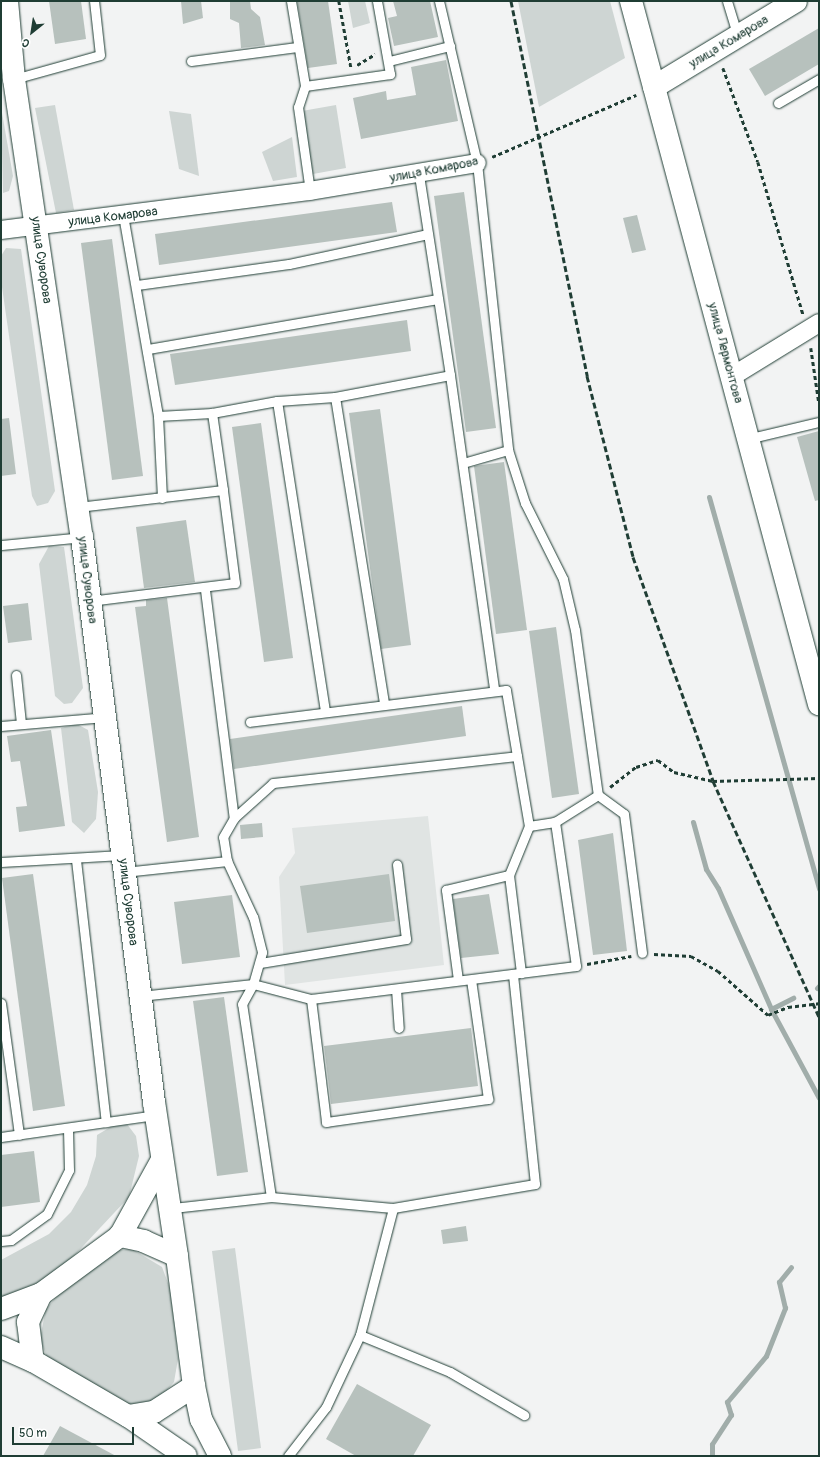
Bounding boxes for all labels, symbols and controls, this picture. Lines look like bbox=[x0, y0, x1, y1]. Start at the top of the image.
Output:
north arrow bbox=[12, 12, 52, 52]
street label: улица Комарова bbox=[686, 12, 772, 72]
text: С bbox=[20, 36, 32, 50]
street label: улица Комарова bbox=[388, 154, 480, 186]
street label: улица Комарова bbox=[67, 204, 159, 230]
street label: улица Суворова bbox=[27, 215, 55, 305]
street label: улица Лермонтова bbox=[704, 301, 746, 405]
street label: улица Суворова bbox=[74, 536, 100, 624]
street label: улица Суворова bbox=[115, 858, 141, 946]
scale bar bbox=[14, 1419, 136, 1445]
text: 50 m bbox=[19, 1426, 47, 1441]

